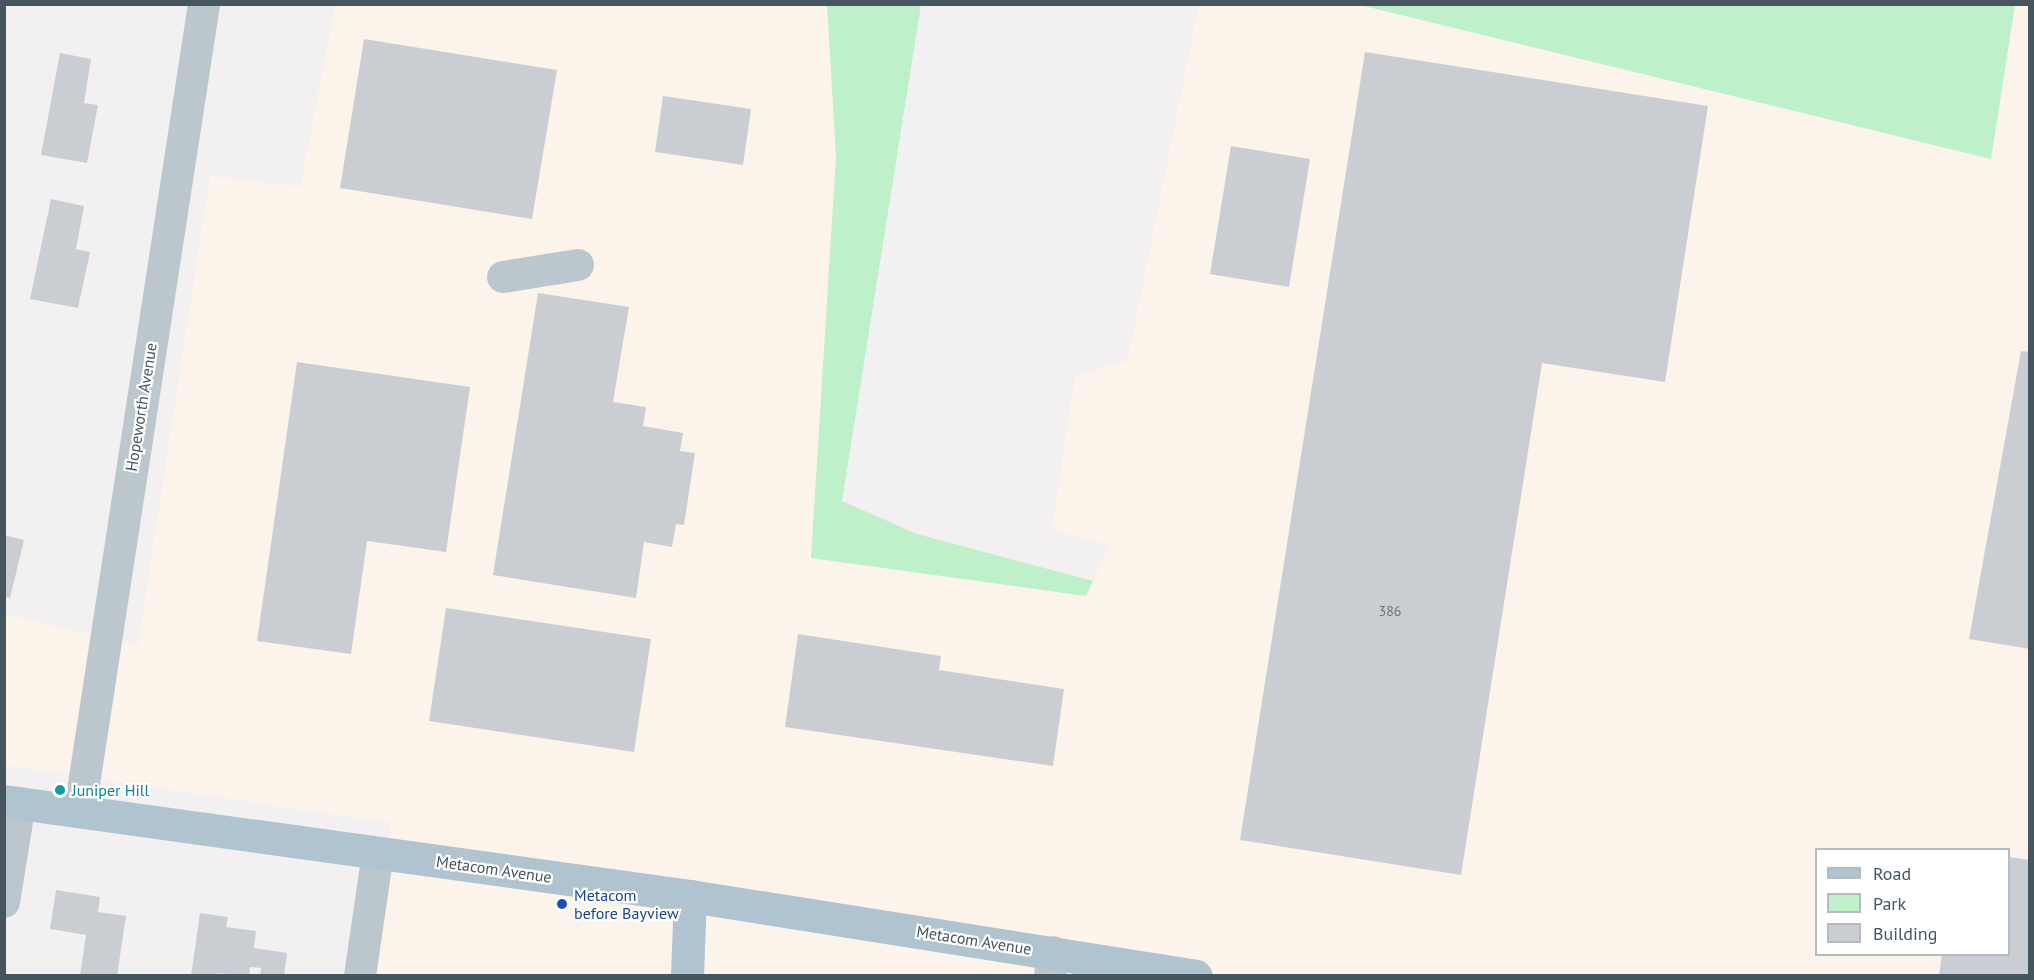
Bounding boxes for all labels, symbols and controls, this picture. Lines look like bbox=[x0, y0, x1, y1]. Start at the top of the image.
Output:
street label: Hopeworth Avenue bbox=[121, 341, 161, 473]
house number: 386 bbox=[1379, 603, 1401, 619]
place label: Juniper Hill bbox=[72, 780, 149, 800]
marker: Juniper Hill bbox=[53, 783, 67, 797]
legend bbox=[1815, 848, 2010, 956]
street label: Metacom Avenue bbox=[435, 851, 553, 887]
text: Road bbox=[1873, 862, 1911, 885]
place label: Metacom before Bayview bbox=[574, 885, 679, 923]
text: Park bbox=[1873, 892, 1906, 915]
marker: Metacom before Bayview bbox=[555, 897, 569, 911]
street label: Metacom Avenue bbox=[915, 921, 1033, 959]
text: Building bbox=[1873, 922, 1937, 945]

